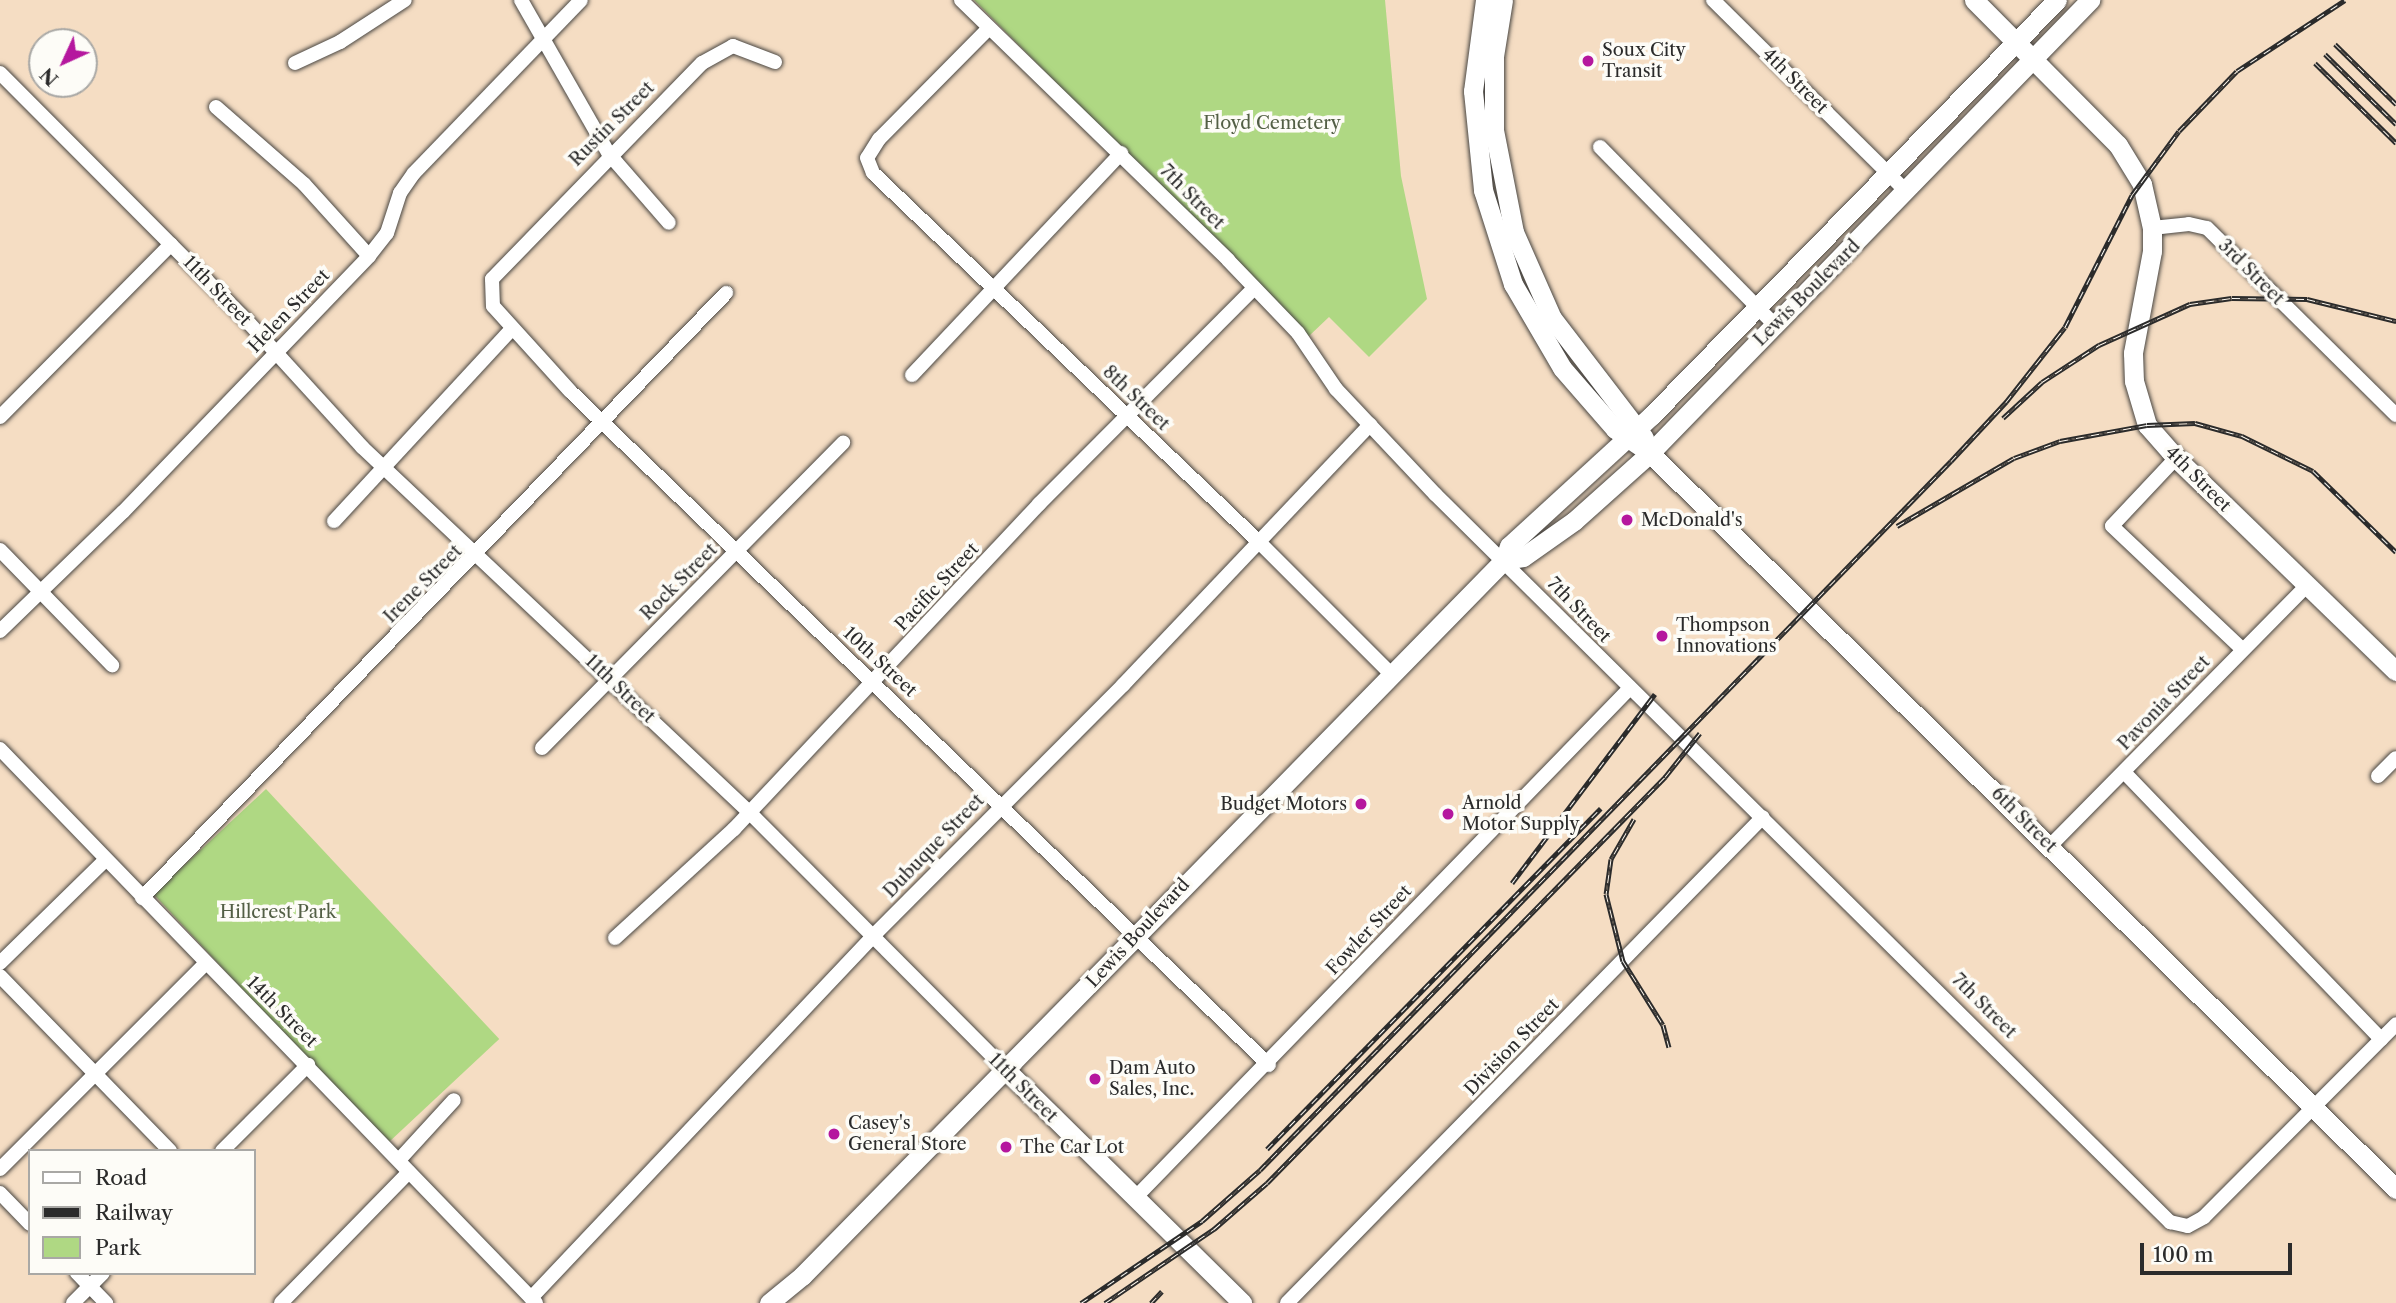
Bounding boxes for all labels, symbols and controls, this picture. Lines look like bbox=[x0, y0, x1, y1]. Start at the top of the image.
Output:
north arrow bbox=[28, 28, 98, 98]
place label: Soux City Transit bbox=[1602, 40, 1686, 82]
street label: 4th Street bbox=[1758, 44, 1832, 118]
marker: Soux City Transit bbox=[1580, 53, 1596, 69]
text: N bbox=[35, 63, 63, 91]
street label: Rustin Street bbox=[565, 77, 659, 171]
park label: Floyd Cemetery bbox=[1203, 112, 1341, 134]
street label: 7th Street bbox=[1155, 160, 1229, 234]
street label: Lewis Boulevard bbox=[1749, 235, 1865, 351]
street label: 3rd Street bbox=[2214, 235, 2288, 309]
street label: 11th Street bbox=[178, 252, 256, 330]
street label: Helen Street bbox=[244, 265, 334, 357]
street label: 8th Street bbox=[1098, 361, 1174, 435]
street label: 4th Street bbox=[2161, 442, 2235, 516]
place label: McDonald's bbox=[1641, 509, 1742, 531]
marker: McDonald's bbox=[1619, 512, 1635, 528]
street label: Pacific Street bbox=[891, 538, 983, 636]
street label: Rock Street bbox=[636, 539, 722, 625]
street label: Irene Street bbox=[380, 541, 466, 627]
street label: 7th Street bbox=[1543, 573, 1615, 647]
place label: Thompson Innovations bbox=[1676, 615, 1777, 658]
street label: 10th Street bbox=[839, 623, 921, 701]
marker: Thompson Innovations bbox=[1654, 628, 1670, 644]
street label: 11th Street bbox=[581, 650, 659, 728]
street label: Pavonia Street bbox=[2114, 651, 2214, 755]
street label: 6th Street bbox=[1987, 783, 2061, 857]
street label: Dubuque Street bbox=[879, 790, 989, 902]
place label: Budget Motors bbox=[1220, 793, 1347, 815]
place label: Arnold Motor Supply bbox=[1462, 793, 1580, 836]
marker: Budget Motors bbox=[1353, 796, 1369, 812]
marker: Arnold Motor Supply bbox=[1440, 806, 1456, 822]
street label: Lewis Boulevard bbox=[1082, 874, 1194, 992]
street label: Fowler Street bbox=[1322, 881, 1416, 979]
park label: Hillcrest Park bbox=[220, 901, 336, 923]
street label: 7th Street bbox=[1947, 969, 2021, 1043]
street label: 14th Street bbox=[242, 972, 322, 1052]
street label: Division Street bbox=[1460, 994, 1564, 1100]
street label: 11th Street bbox=[984, 1049, 1062, 1127]
place label: Dam Auto Sales, Inc. bbox=[1109, 1058, 1196, 1100]
marker: Dam Auto Sales, Inc. bbox=[1087, 1071, 1103, 1087]
place label: Casey's General Store bbox=[848, 1113, 967, 1156]
marker: Casey's General Store bbox=[826, 1126, 842, 1142]
place label: The Car Lot bbox=[1020, 1136, 1125, 1158]
marker: The Car Lot bbox=[998, 1139, 1014, 1155]
legend bbox=[28, 1149, 256, 1275]
text: Road bbox=[95, 1165, 147, 1190]
text: Railway bbox=[95, 1200, 173, 1225]
scale bar bbox=[2144, 1230, 2296, 1274]
text: Park bbox=[95, 1235, 141, 1260]
text: 100 m bbox=[2153, 1242, 2214, 1267]

